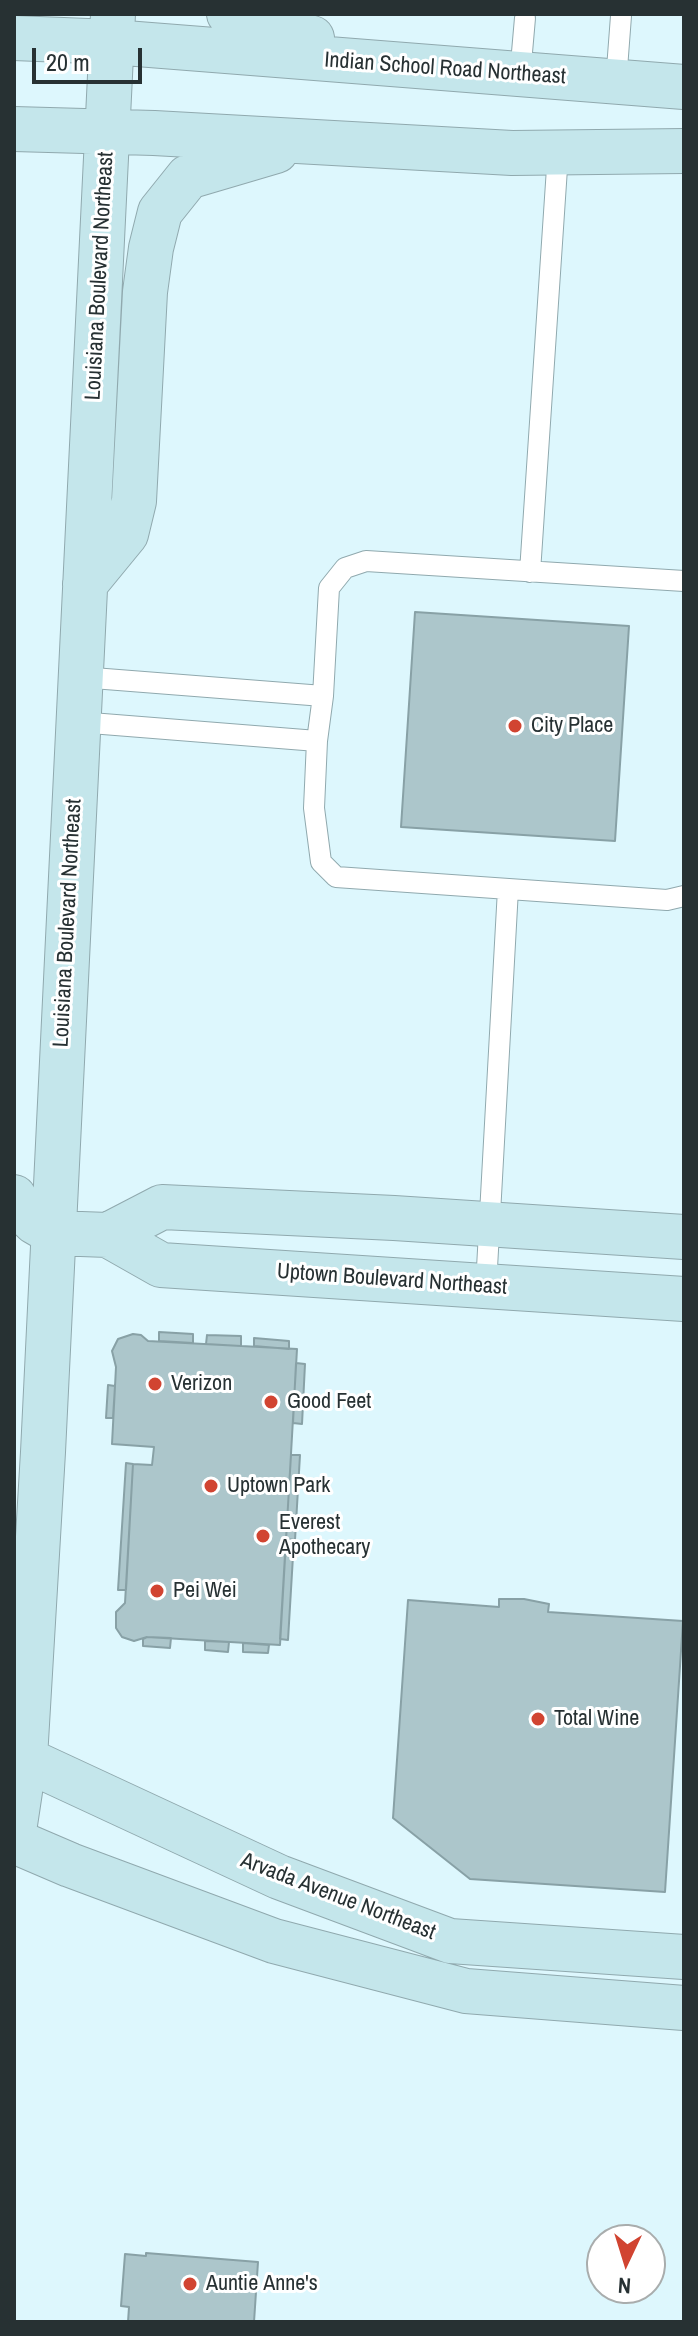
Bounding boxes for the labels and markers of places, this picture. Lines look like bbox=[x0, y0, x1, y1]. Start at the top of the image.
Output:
place label: City Place bbox=[531, 713, 613, 739]
marker: City Place bbox=[506, 717, 524, 735]
place label: Verizon bbox=[171, 1371, 232, 1397]
marker: Verizon bbox=[146, 1375, 164, 1393]
place label: Good Feet bbox=[287, 1389, 371, 1415]
marker: Good Feet bbox=[262, 1393, 280, 1411]
place label: Uptown Park bbox=[227, 1473, 330, 1499]
marker: Uptown Park bbox=[202, 1477, 220, 1495]
place label: Everest Apothecary bbox=[279, 1510, 370, 1562]
marker: Everest Apothecary bbox=[254, 1527, 272, 1545]
place label: Pei Wei bbox=[173, 1578, 237, 1604]
marker: Pei Wei bbox=[148, 1582, 166, 1600]
place label: Total Wine bbox=[554, 1706, 639, 1732]
marker: Total Wine bbox=[529, 1710, 547, 1728]
place label: Auntie Anne's bbox=[206, 2271, 318, 2297]
marker: Auntie Anne's bbox=[181, 2275, 199, 2293]

